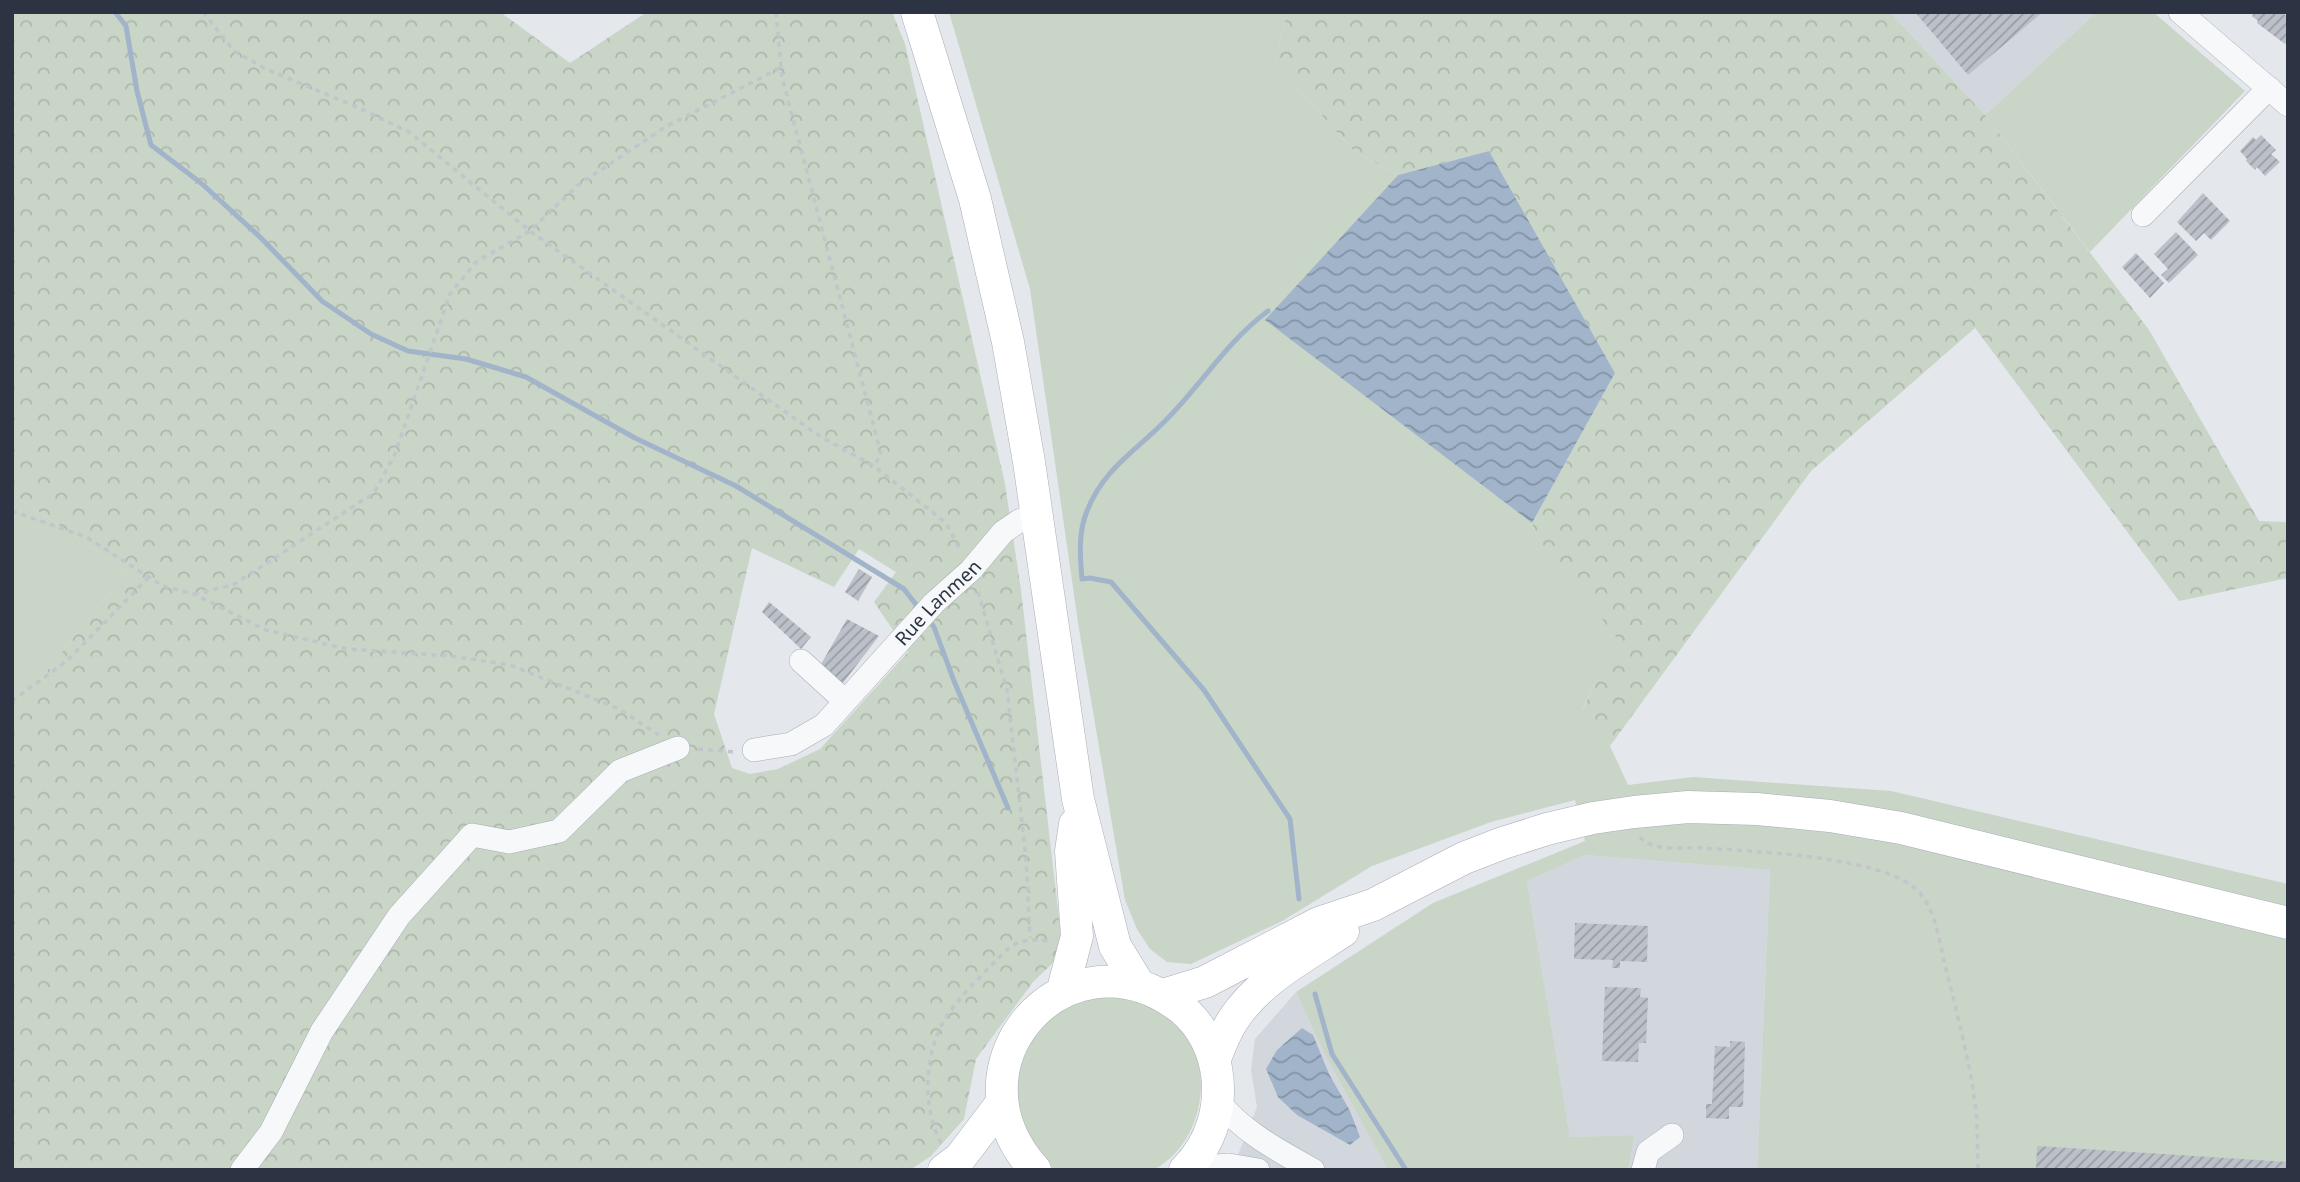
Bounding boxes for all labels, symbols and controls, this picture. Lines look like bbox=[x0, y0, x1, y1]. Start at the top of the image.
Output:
street label: Rue Lanmen bbox=[889, 554, 987, 651]

